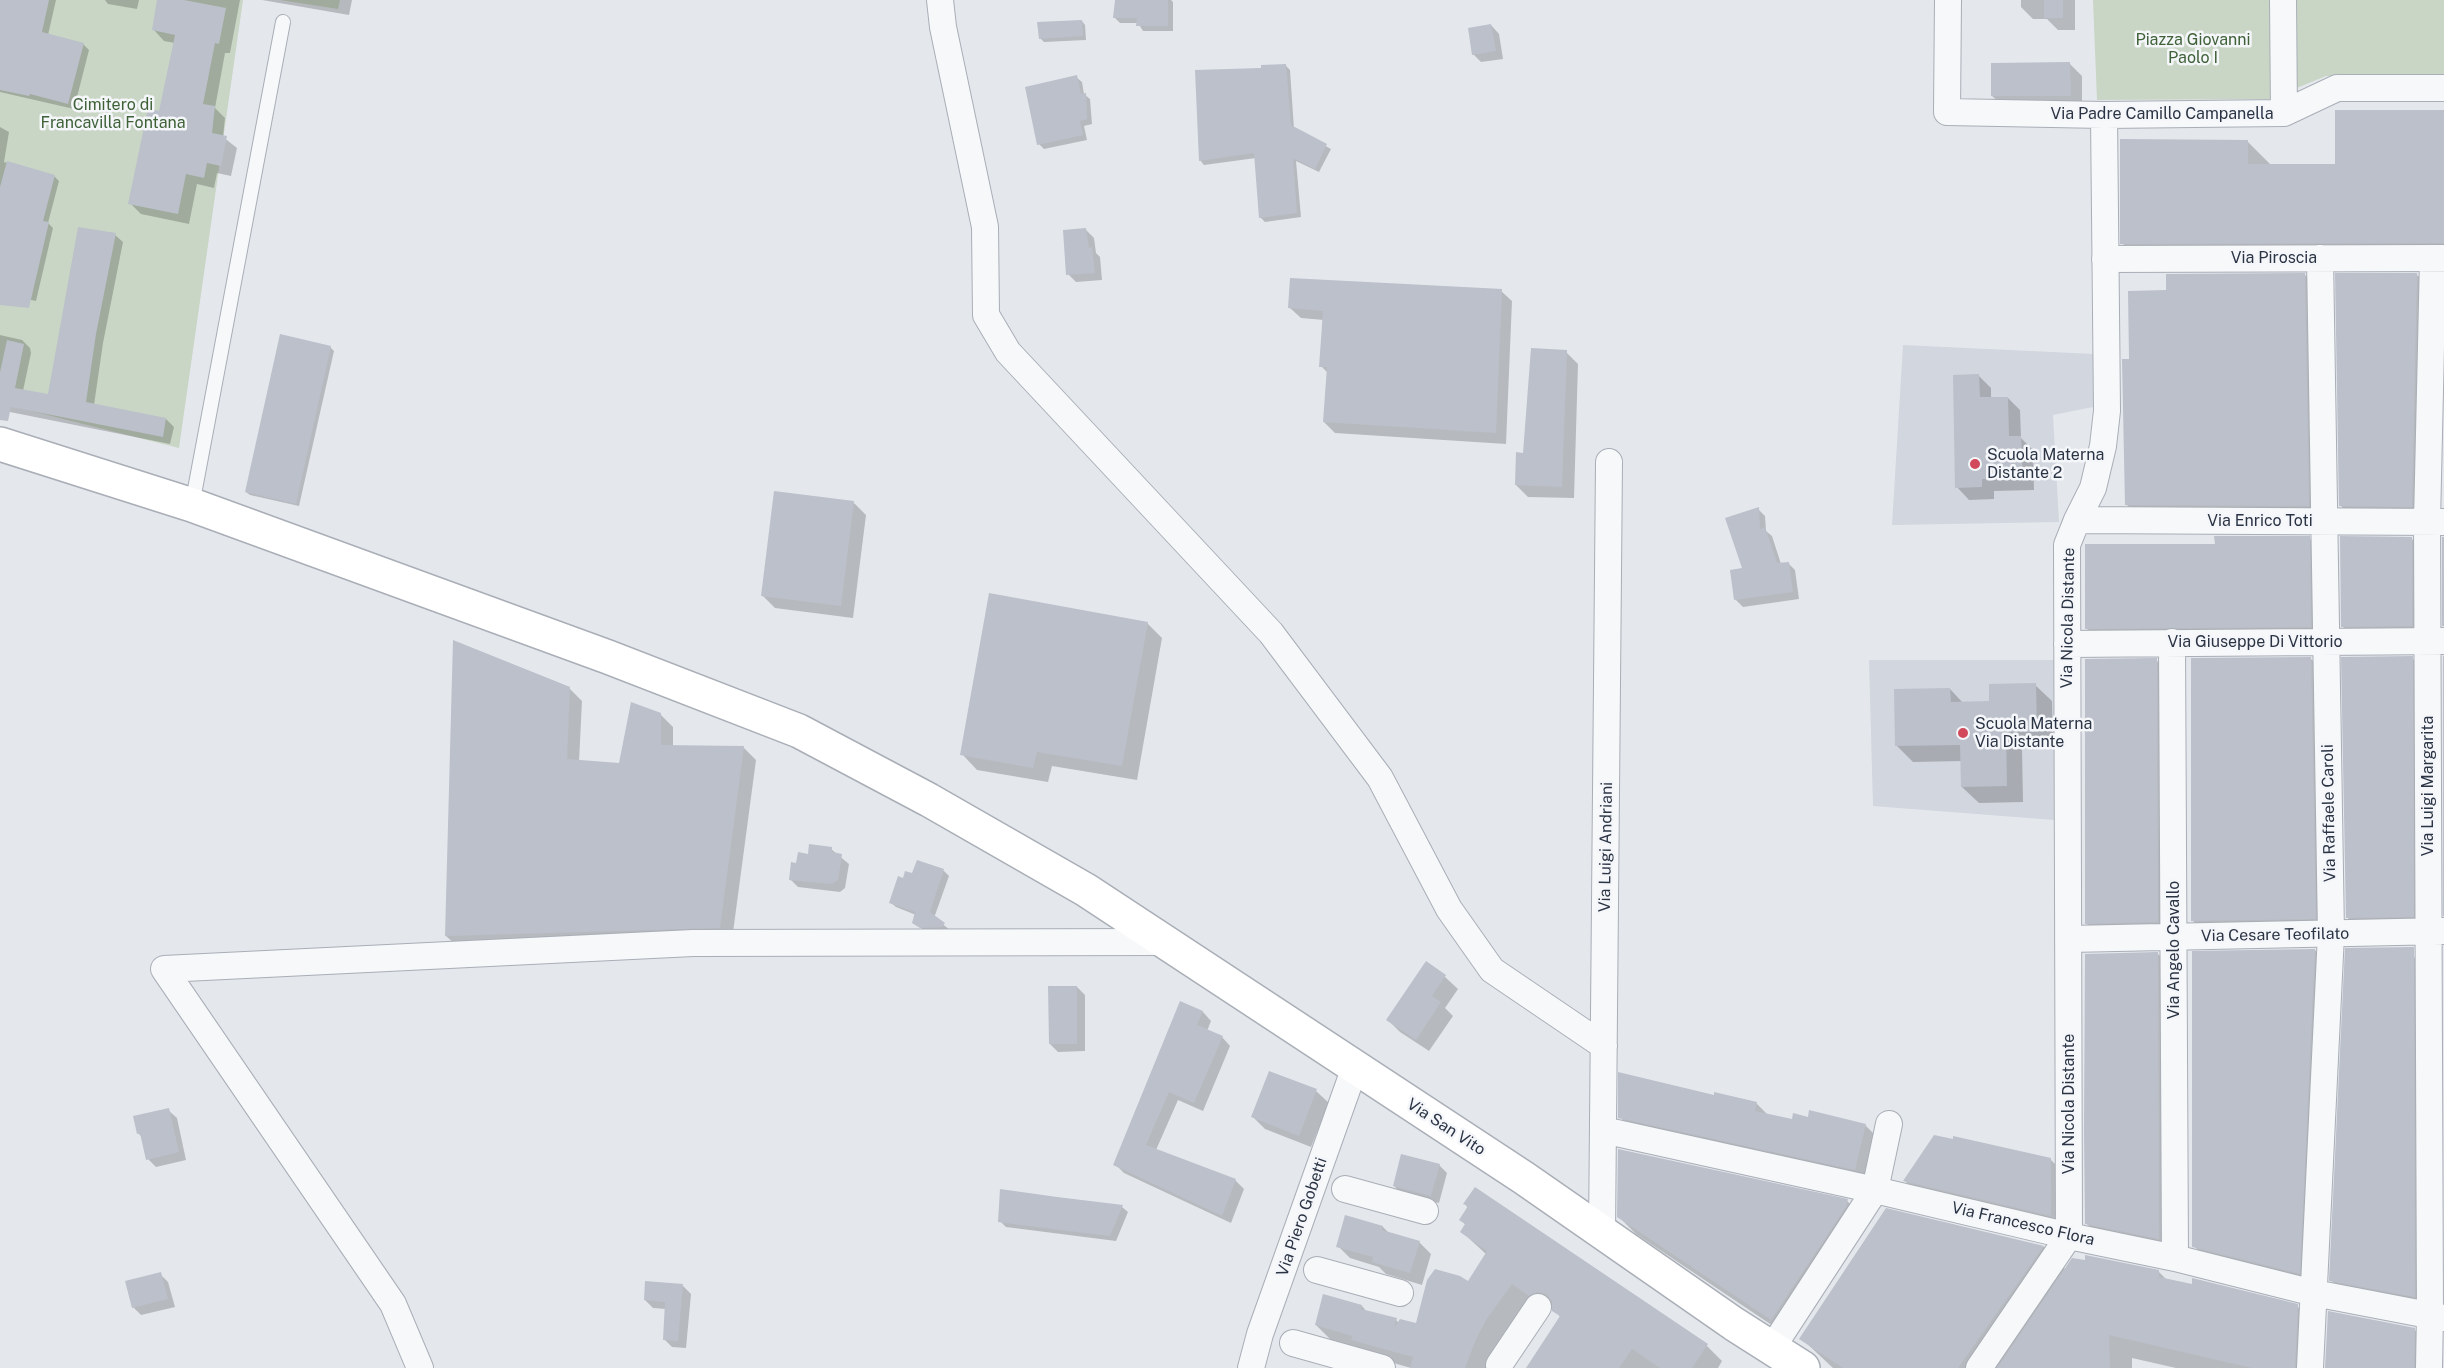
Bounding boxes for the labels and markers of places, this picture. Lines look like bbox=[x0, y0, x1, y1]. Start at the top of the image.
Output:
place label: Scuola Materna Distante 2 bbox=[1987, 445, 2104, 483]
marker: Scuola Materna Distante 2 bbox=[1968, 457, 1982, 471]
place label: Scuola Materna Via Distante bbox=[1975, 714, 2092, 752]
marker: Scuola Materna Via Distante bbox=[1956, 726, 1970, 740]

